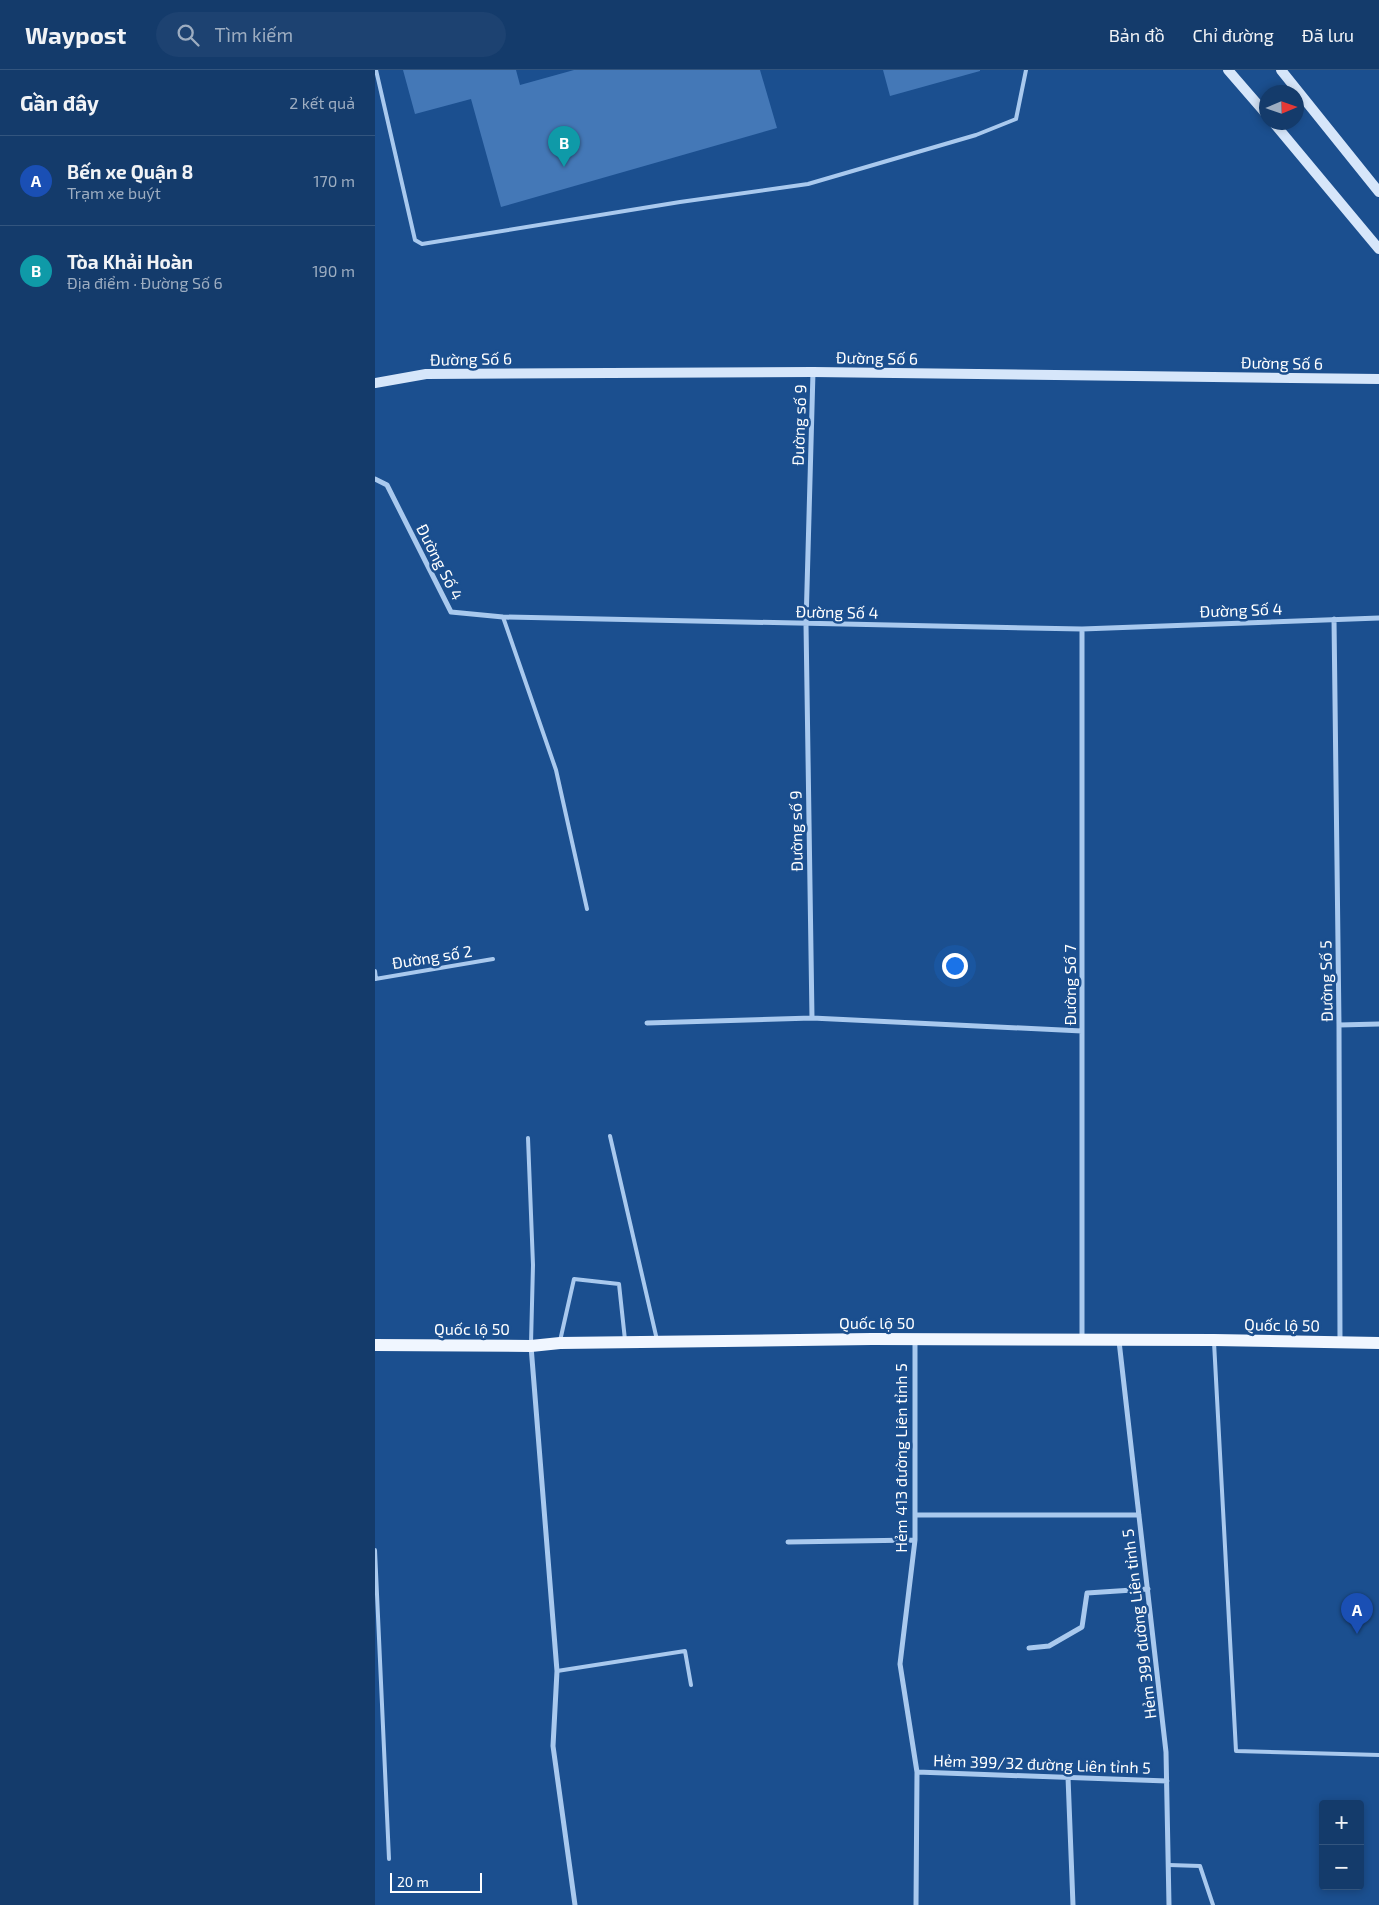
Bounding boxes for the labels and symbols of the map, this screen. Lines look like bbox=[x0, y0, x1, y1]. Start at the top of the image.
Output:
north arrow bbox=[1259, 85, 1304, 130]
pin: B bbox=[548, 126, 580, 167]
street label: Đường Số 6 bbox=[836, 347, 918, 368]
street label: Đường Số 6 bbox=[430, 348, 512, 369]
street label: Đường Số 6 bbox=[1241, 352, 1323, 373]
street label: Đường số 9 bbox=[788, 384, 809, 466]
street label: Đường Số 4 bbox=[413, 521, 468, 603]
street label: Đường Số 4 bbox=[1199, 599, 1283, 620]
street label: Đường Số 4 bbox=[795, 601, 879, 622]
street label: Đường số 9 bbox=[785, 790, 806, 872]
street label: Đường Số 5 bbox=[1315, 940, 1336, 1022]
street label: Đường số 2 bbox=[390, 941, 473, 972]
street label: Đường Số 7 bbox=[1060, 944, 1079, 1026]
your location bbox=[942, 953, 968, 979]
street label: Quốc lộ 50 bbox=[839, 1313, 915, 1333]
street label: Quốc lộ 50 bbox=[1244, 1314, 1320, 1336]
street label: Quốc lộ 50 bbox=[434, 1319, 510, 1339]
street label: Hẻm 413 đường Liên tỉnh 5 bbox=[891, 1363, 910, 1553]
street label: Hẻm 399 đường Liên tỉnh 5 bbox=[1117, 1528, 1160, 1720]
pin: A bbox=[1341, 1593, 1373, 1634]
street label: Hẻm 399/32 đường Liên tỉnh 5 bbox=[933, 1750, 1151, 1777]
scale bar bbox=[390, 1870, 483, 1893]

